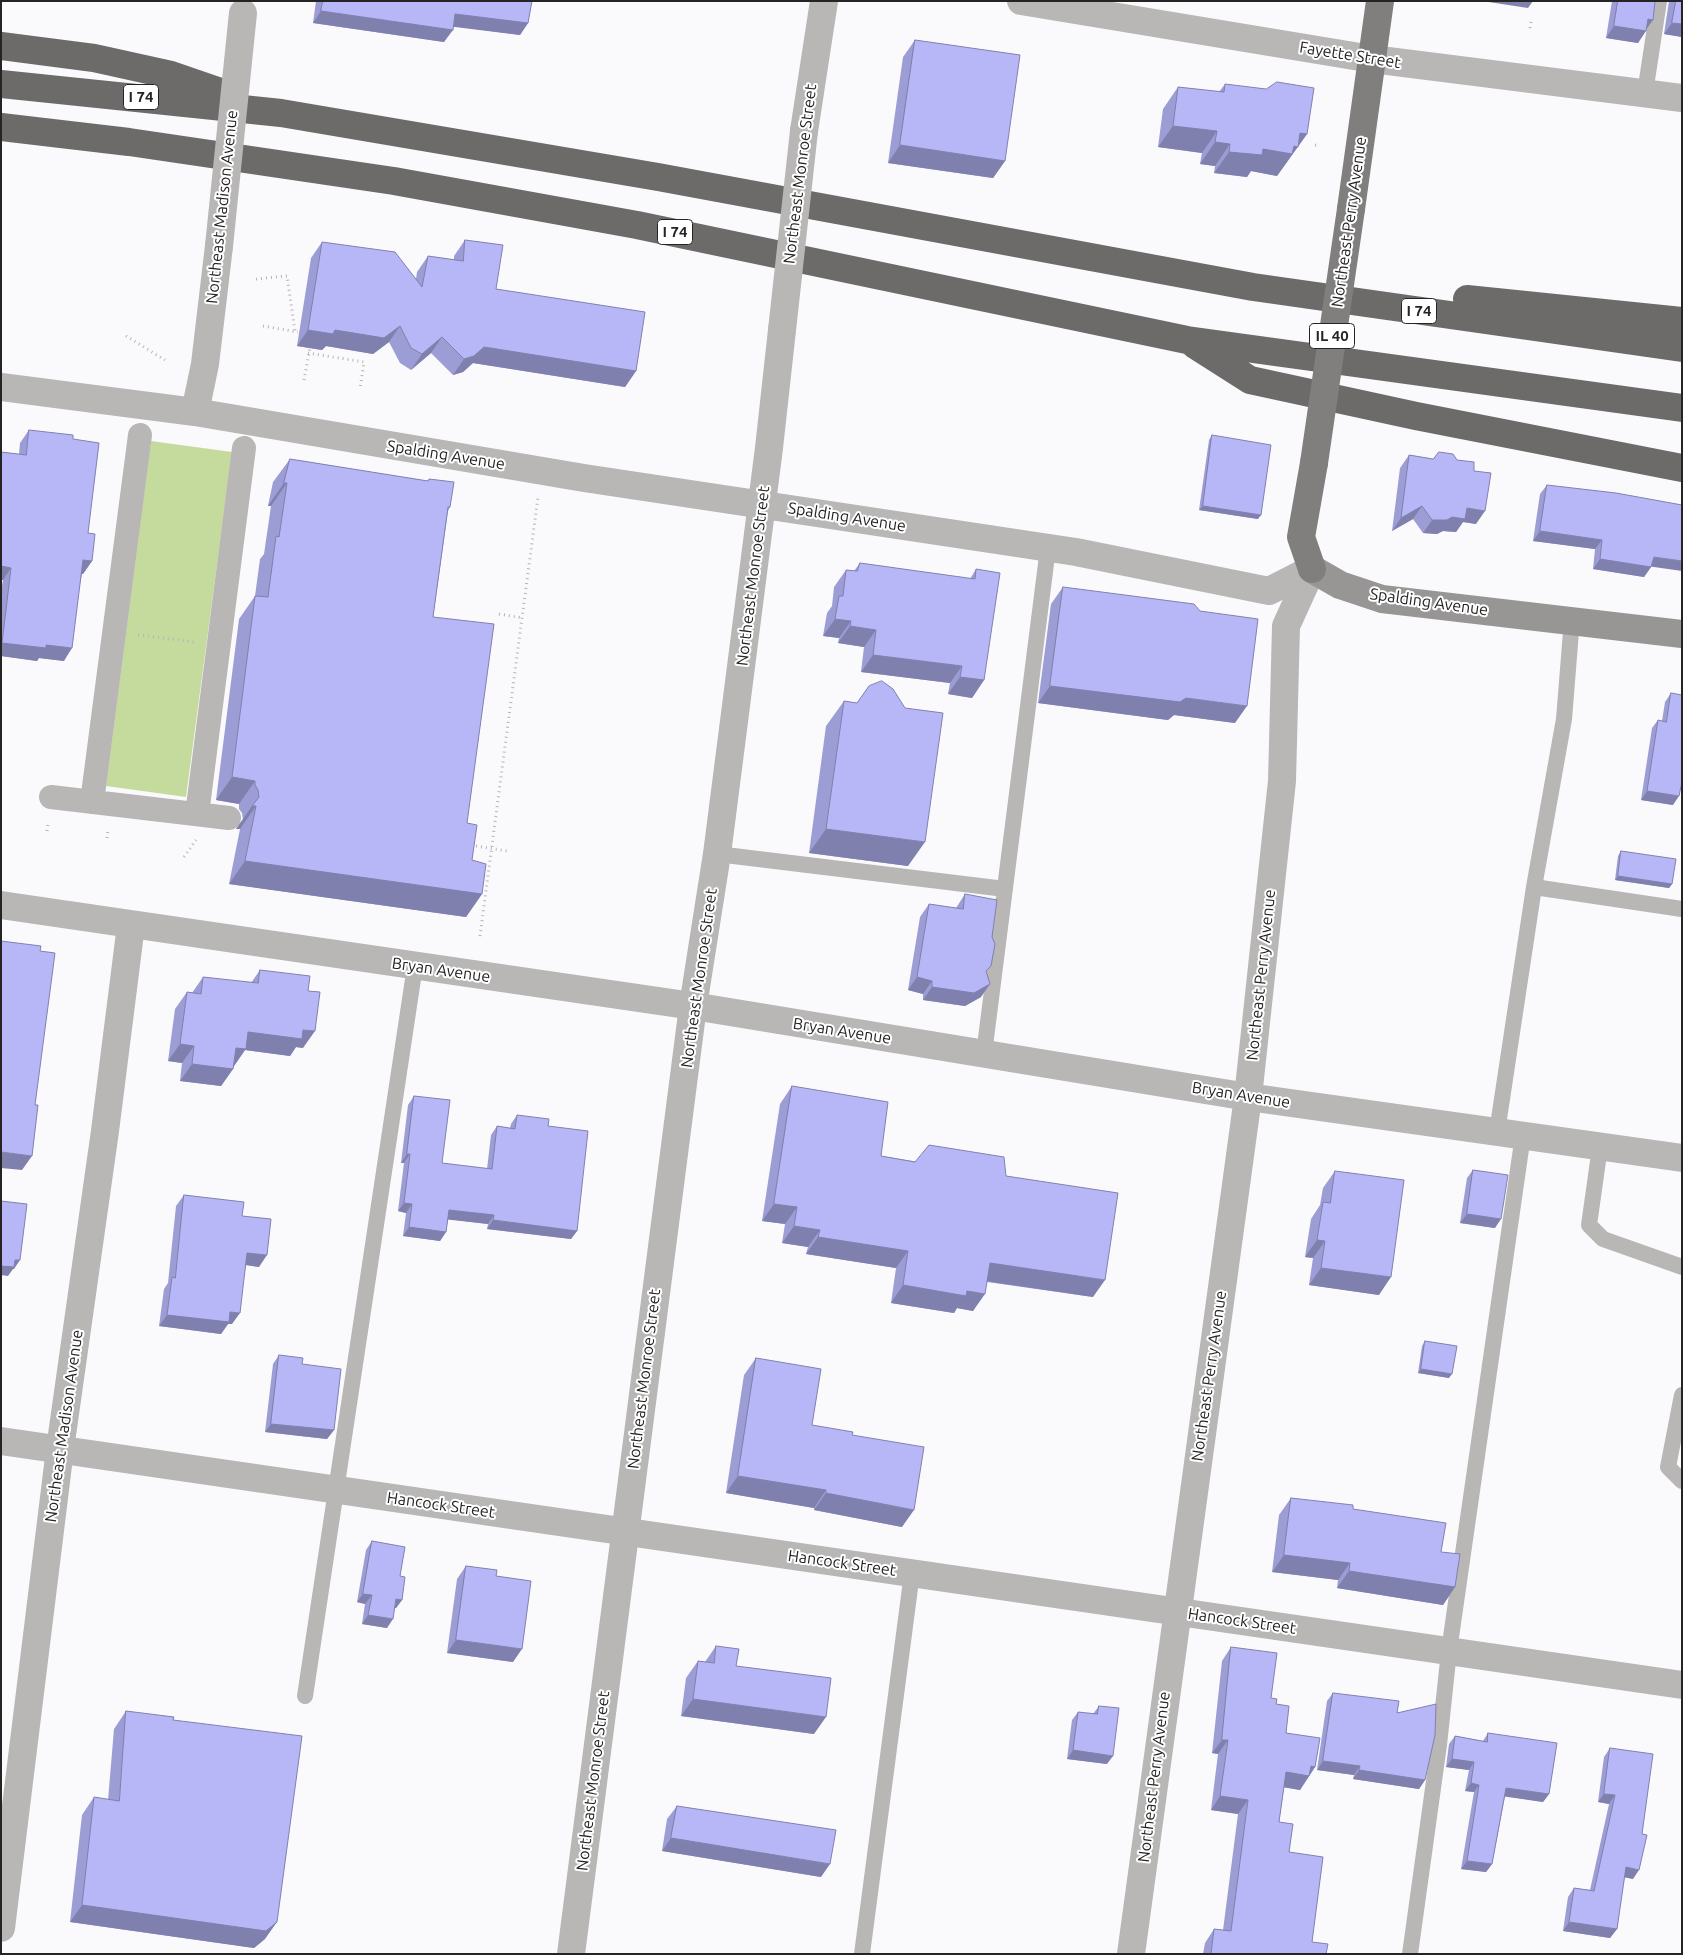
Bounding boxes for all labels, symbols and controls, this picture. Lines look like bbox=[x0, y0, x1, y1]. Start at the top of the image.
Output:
street label: Fayette Street bbox=[1298, 38, 1402, 72]
street label: Northeast Monroe Street bbox=[779, 83, 821, 265]
road number: I 74 bbox=[124, 84, 158, 110]
street label: Northeast Madison Avenue bbox=[202, 109, 242, 305]
street label: Northeast Perry Avenue bbox=[1328, 135, 1370, 309]
road number: I 74 bbox=[658, 220, 692, 244]
road number: I 74 bbox=[1402, 298, 1436, 324]
road number: IL 40 bbox=[1310, 324, 1354, 348]
street label: Spalding Avenue bbox=[386, 436, 506, 474]
street label: Northeast Monroe Street bbox=[732, 485, 774, 667]
street label: Spalding Avenue bbox=[787, 498, 907, 536]
street label: Spalding Avenue bbox=[1369, 584, 1489, 620]
street label: Northeast Monroe Street bbox=[677, 887, 721, 1069]
street label: Northeast Perry Avenue bbox=[1242, 888, 1280, 1062]
street label: Bryan Avenue bbox=[391, 954, 491, 986]
street label: Bryan Avenue bbox=[792, 1014, 892, 1048]
street label: Bryan Avenue bbox=[1191, 1078, 1291, 1112]
street label: Northeast Monroe Street bbox=[623, 1288, 665, 1470]
street label: Northeast Perry Avenue bbox=[1188, 1289, 1230, 1463]
street label: Northeast Madison Avenue bbox=[41, 1328, 87, 1524]
street label: Hancock Street bbox=[386, 1488, 496, 1522]
street label: Hancock Street bbox=[787, 1546, 897, 1580]
street label: Hancock Street bbox=[1187, 1604, 1297, 1638]
street label: Northeast Monroe Street bbox=[572, 1690, 614, 1872]
street label: Northeast Perry Avenue bbox=[1134, 1690, 1174, 1864]

